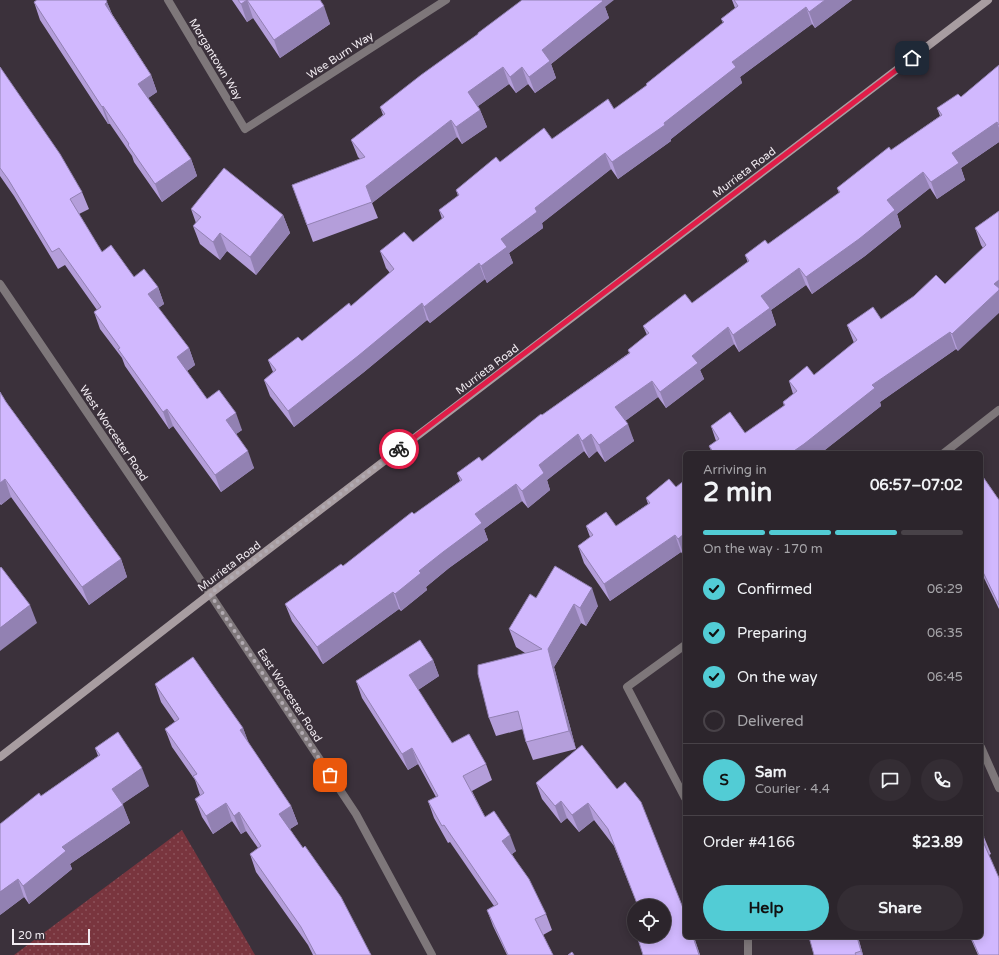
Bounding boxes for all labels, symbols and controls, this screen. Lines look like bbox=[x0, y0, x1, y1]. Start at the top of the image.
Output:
street label: Morgantown Way bbox=[186, 16, 245, 102]
street label: Wee Burn Way bbox=[305, 29, 376, 82]
pin bbox=[895, 41, 929, 75]
icon: home bbox=[901, 47, 923, 69]
street label: Murrieta Road bbox=[710, 144, 778, 200]
street label: Murrieta Road bbox=[453, 341, 521, 397]
street label: West Worcester Road bbox=[77, 383, 151, 484]
courier bbox=[379, 429, 419, 469]
icon: bike bbox=[388, 438, 410, 460]
text: Arriving in bbox=[703, 462, 767, 478]
text: 06:57–07:02 bbox=[870, 476, 963, 494]
text: 2 min bbox=[703, 477, 772, 508]
street label: Murrieta Road bbox=[195, 538, 263, 594]
text: On the way · 170 m bbox=[703, 541, 823, 557]
icon: check bbox=[703, 578, 725, 600]
text: Confirmed bbox=[737, 580, 812, 598]
text: 06:29 bbox=[927, 581, 963, 597]
icon: check bbox=[703, 622, 725, 644]
text: Preparing bbox=[737, 624, 807, 642]
text: 06:35 bbox=[927, 625, 963, 641]
street label: East Worcester Road bbox=[254, 646, 325, 745]
icon: check bbox=[703, 666, 725, 688]
text: On the way bbox=[737, 668, 817, 686]
text: 06:45 bbox=[927, 669, 963, 685]
text: Delivered bbox=[737, 712, 804, 730]
pin bbox=[313, 758, 347, 792]
button: chat bbox=[869, 759, 911, 801]
button: phone bbox=[921, 759, 963, 801]
text: Sam bbox=[755, 763, 786, 781]
icon: bag bbox=[319, 764, 341, 786]
text: S bbox=[719, 771, 729, 789]
text: Courier · 4.4 bbox=[755, 781, 830, 797]
text: Order #4166 bbox=[703, 833, 795, 851]
text: $23.89 bbox=[912, 833, 963, 851]
button: Help bbox=[703, 885, 829, 931]
button: Share bbox=[837, 885, 963, 931]
map controls bbox=[627, 899, 671, 943]
button: locate bbox=[627, 899, 671, 943]
scale bar bbox=[12, 927, 90, 946]
text: 20 m bbox=[18, 929, 45, 942]

